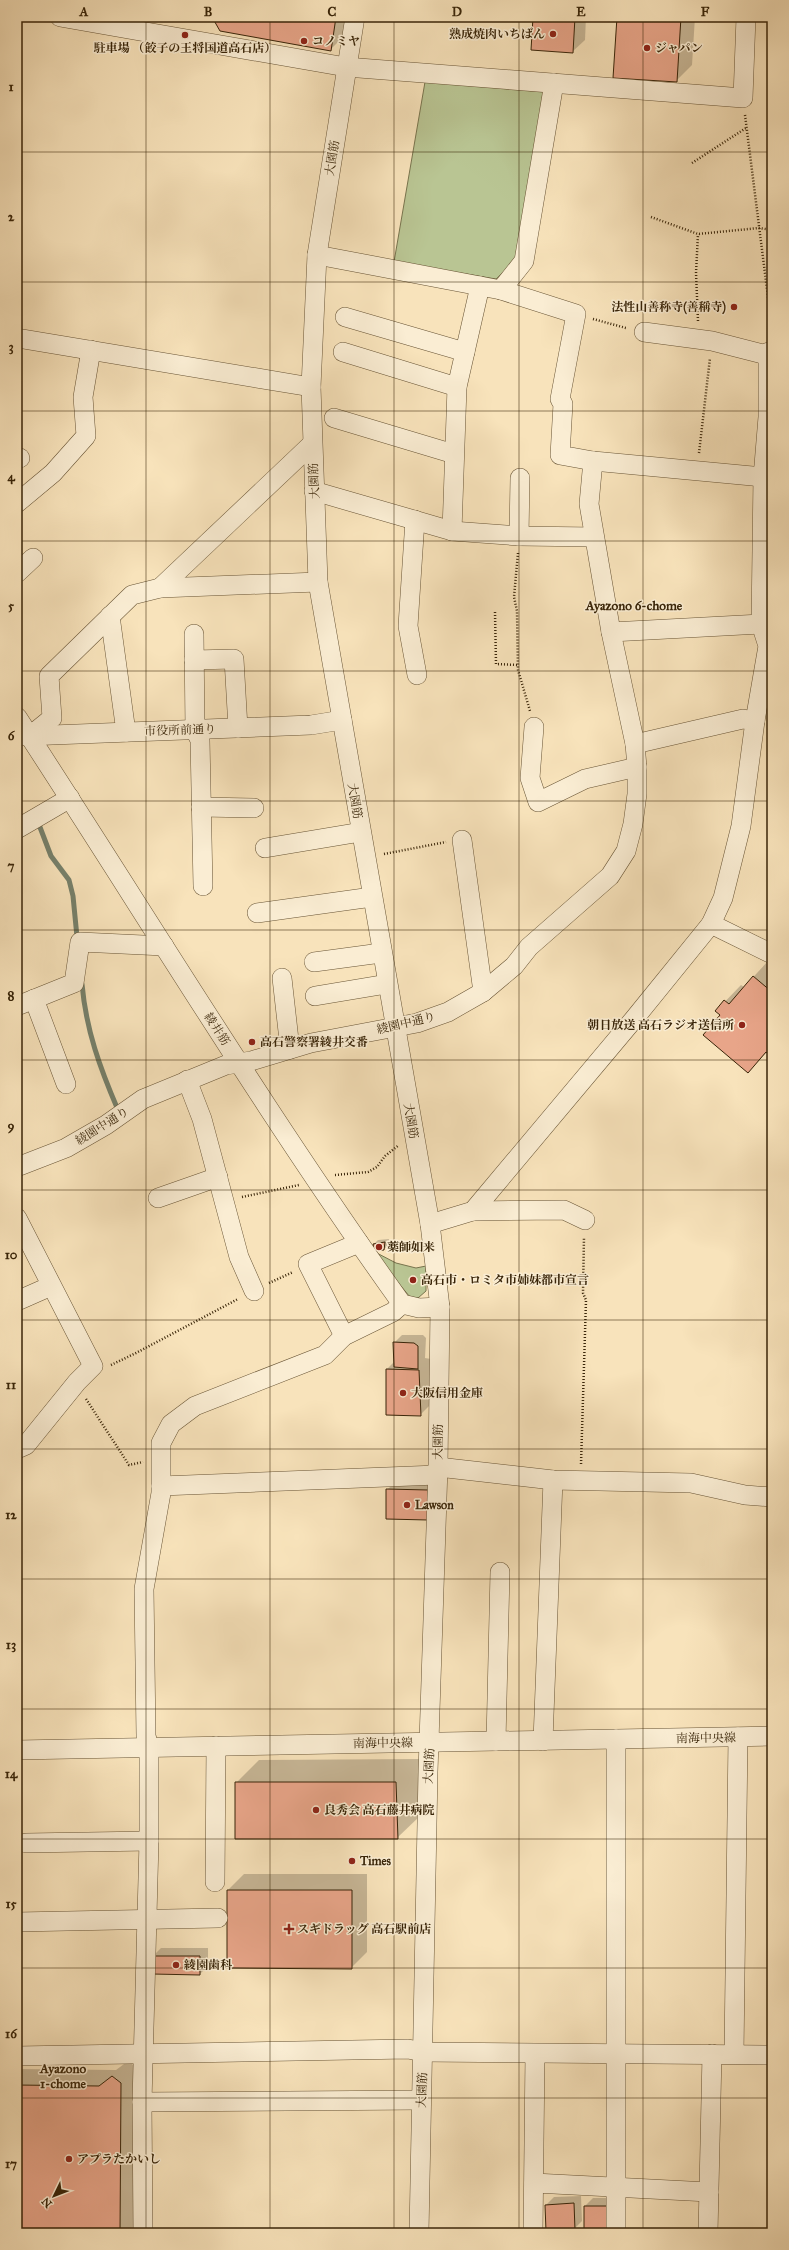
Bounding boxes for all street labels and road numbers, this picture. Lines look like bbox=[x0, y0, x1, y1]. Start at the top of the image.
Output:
street label: 大園筋 bbox=[322, 139, 342, 177]
street label: 大園筋 bbox=[306, 463, 322, 499]
street label: 市役所前通り bbox=[144, 722, 216, 738]
street label: 大園筋 bbox=[345, 782, 365, 820]
street label: 綾園中通り bbox=[375, 1009, 437, 1037]
street label: 綾井筋 bbox=[201, 1010, 233, 1048]
street label: 大園筋 bbox=[401, 1102, 421, 1140]
street label: 綾園中通り bbox=[73, 1104, 131, 1148]
street label: 大園筋 bbox=[431, 1424, 445, 1460]
street label: 南海中央線 bbox=[676, 1730, 736, 1746]
street label: 南海中央線 bbox=[353, 1735, 413, 1751]
street label: 大園筋 bbox=[421, 1748, 437, 1784]
street label: 大園筋 bbox=[414, 2072, 430, 2108]

